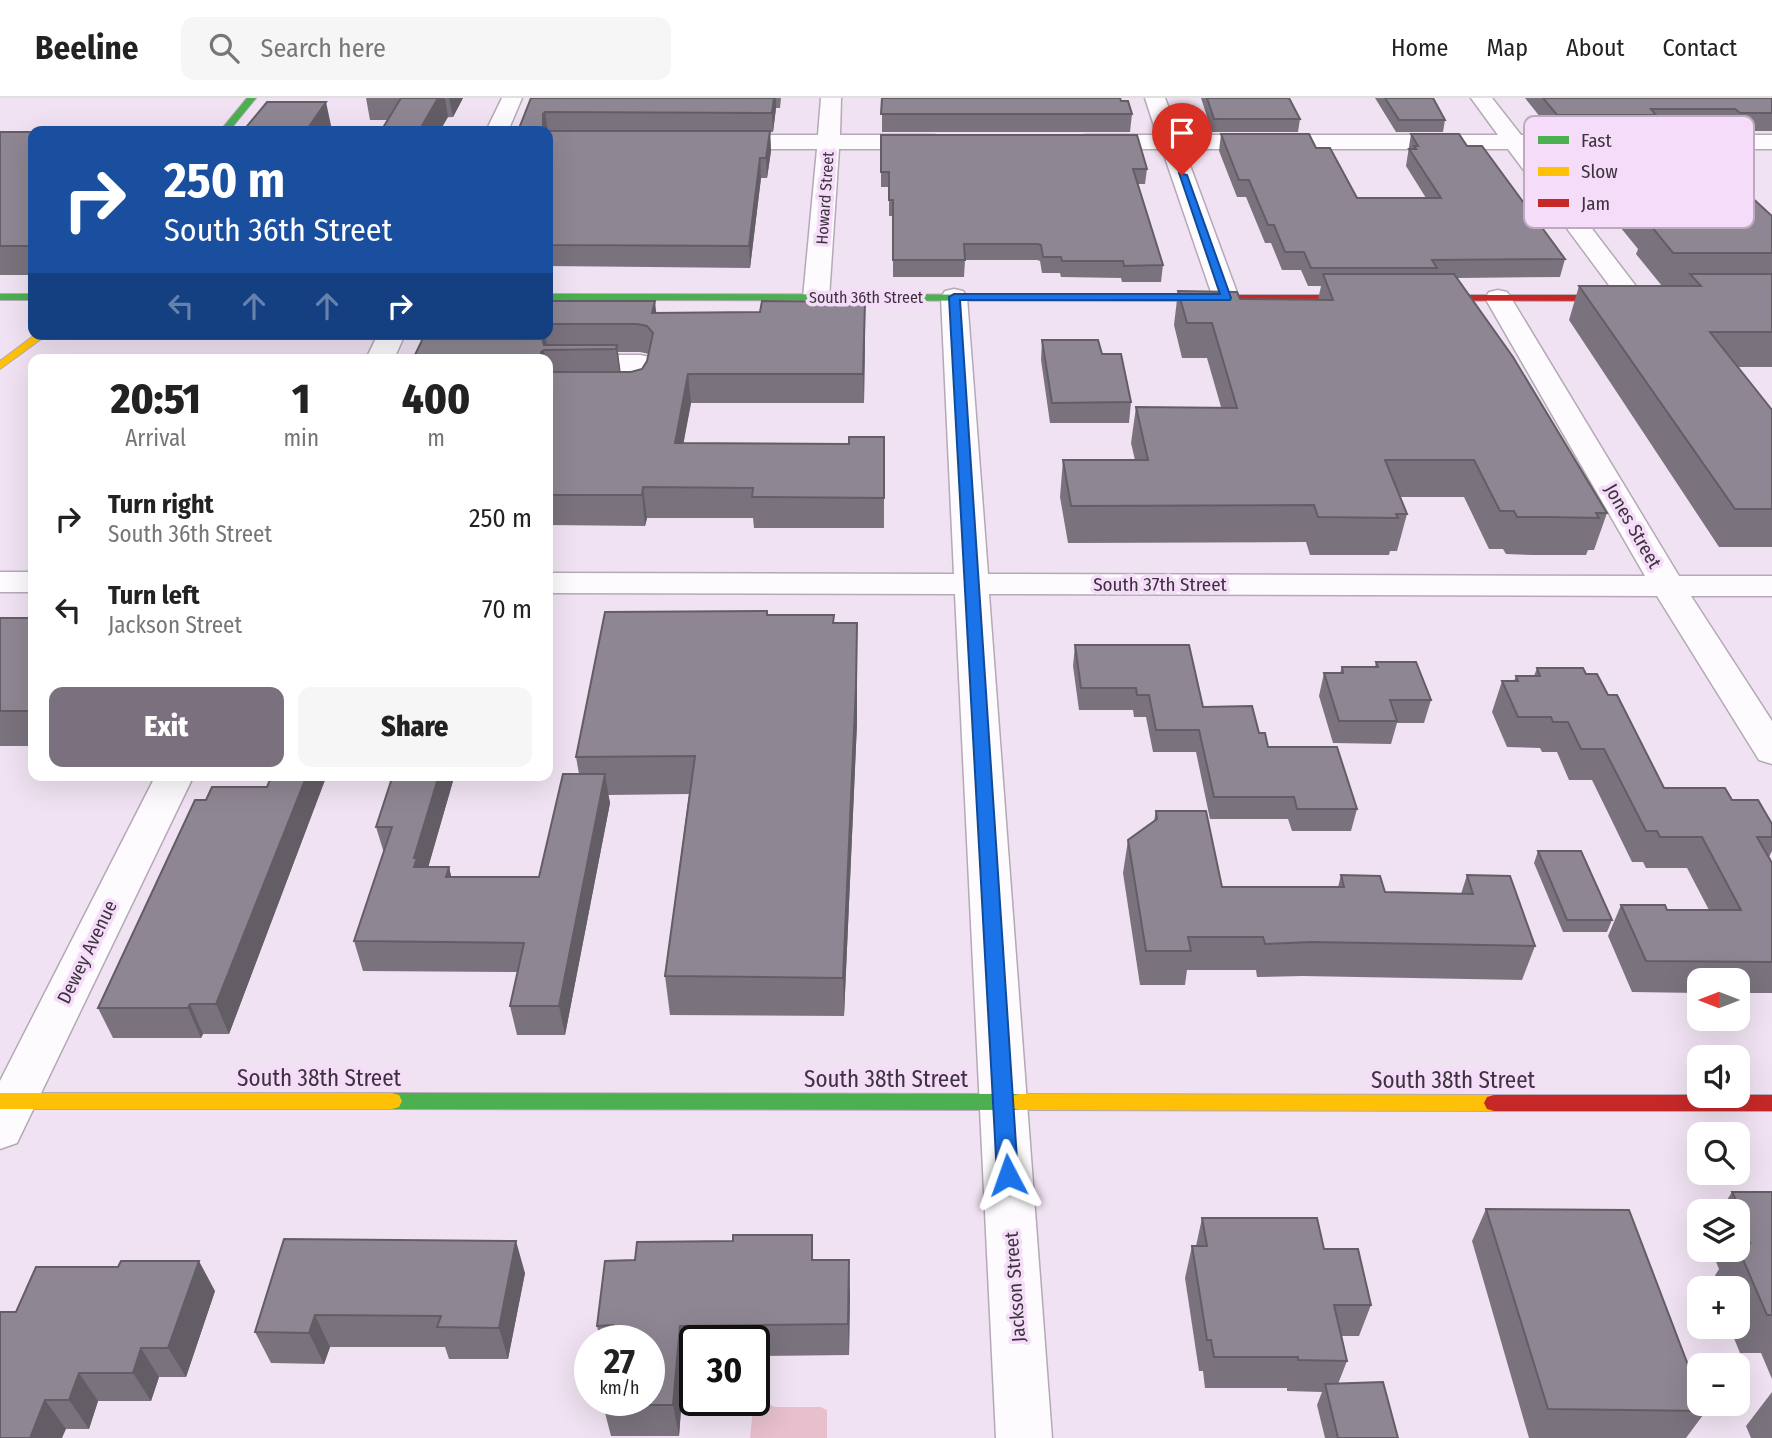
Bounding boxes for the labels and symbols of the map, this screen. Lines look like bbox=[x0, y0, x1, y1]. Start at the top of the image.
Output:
pin bbox=[1152, 103, 1212, 175]
legend bbox=[1524, 116, 1754, 228]
text: Fast bbox=[1581, 129, 1612, 152]
street label: Howard Street bbox=[812, 150, 838, 245]
text: Slow bbox=[1581, 160, 1618, 183]
text: Jam bbox=[1581, 192, 1610, 215]
street label: South 36th Street bbox=[809, 288, 924, 307]
street label: Jones Street bbox=[1600, 480, 1667, 573]
street label: South 37th Street bbox=[1093, 573, 1228, 596]
street label: Dewey Avenue bbox=[52, 897, 122, 1007]
north arrow bbox=[1687, 968, 1750, 1031]
street label: South 38th Street bbox=[237, 1064, 402, 1092]
street label: South 38th Street bbox=[804, 1065, 969, 1093]
street label: South 38th Street bbox=[1371, 1066, 1536, 1094]
position arrow bbox=[971, 1138, 1045, 1212]
street label: Jackson Street bbox=[1000, 1230, 1030, 1343]
speed limit sign: 30 bbox=[679, 1325, 770, 1416]

